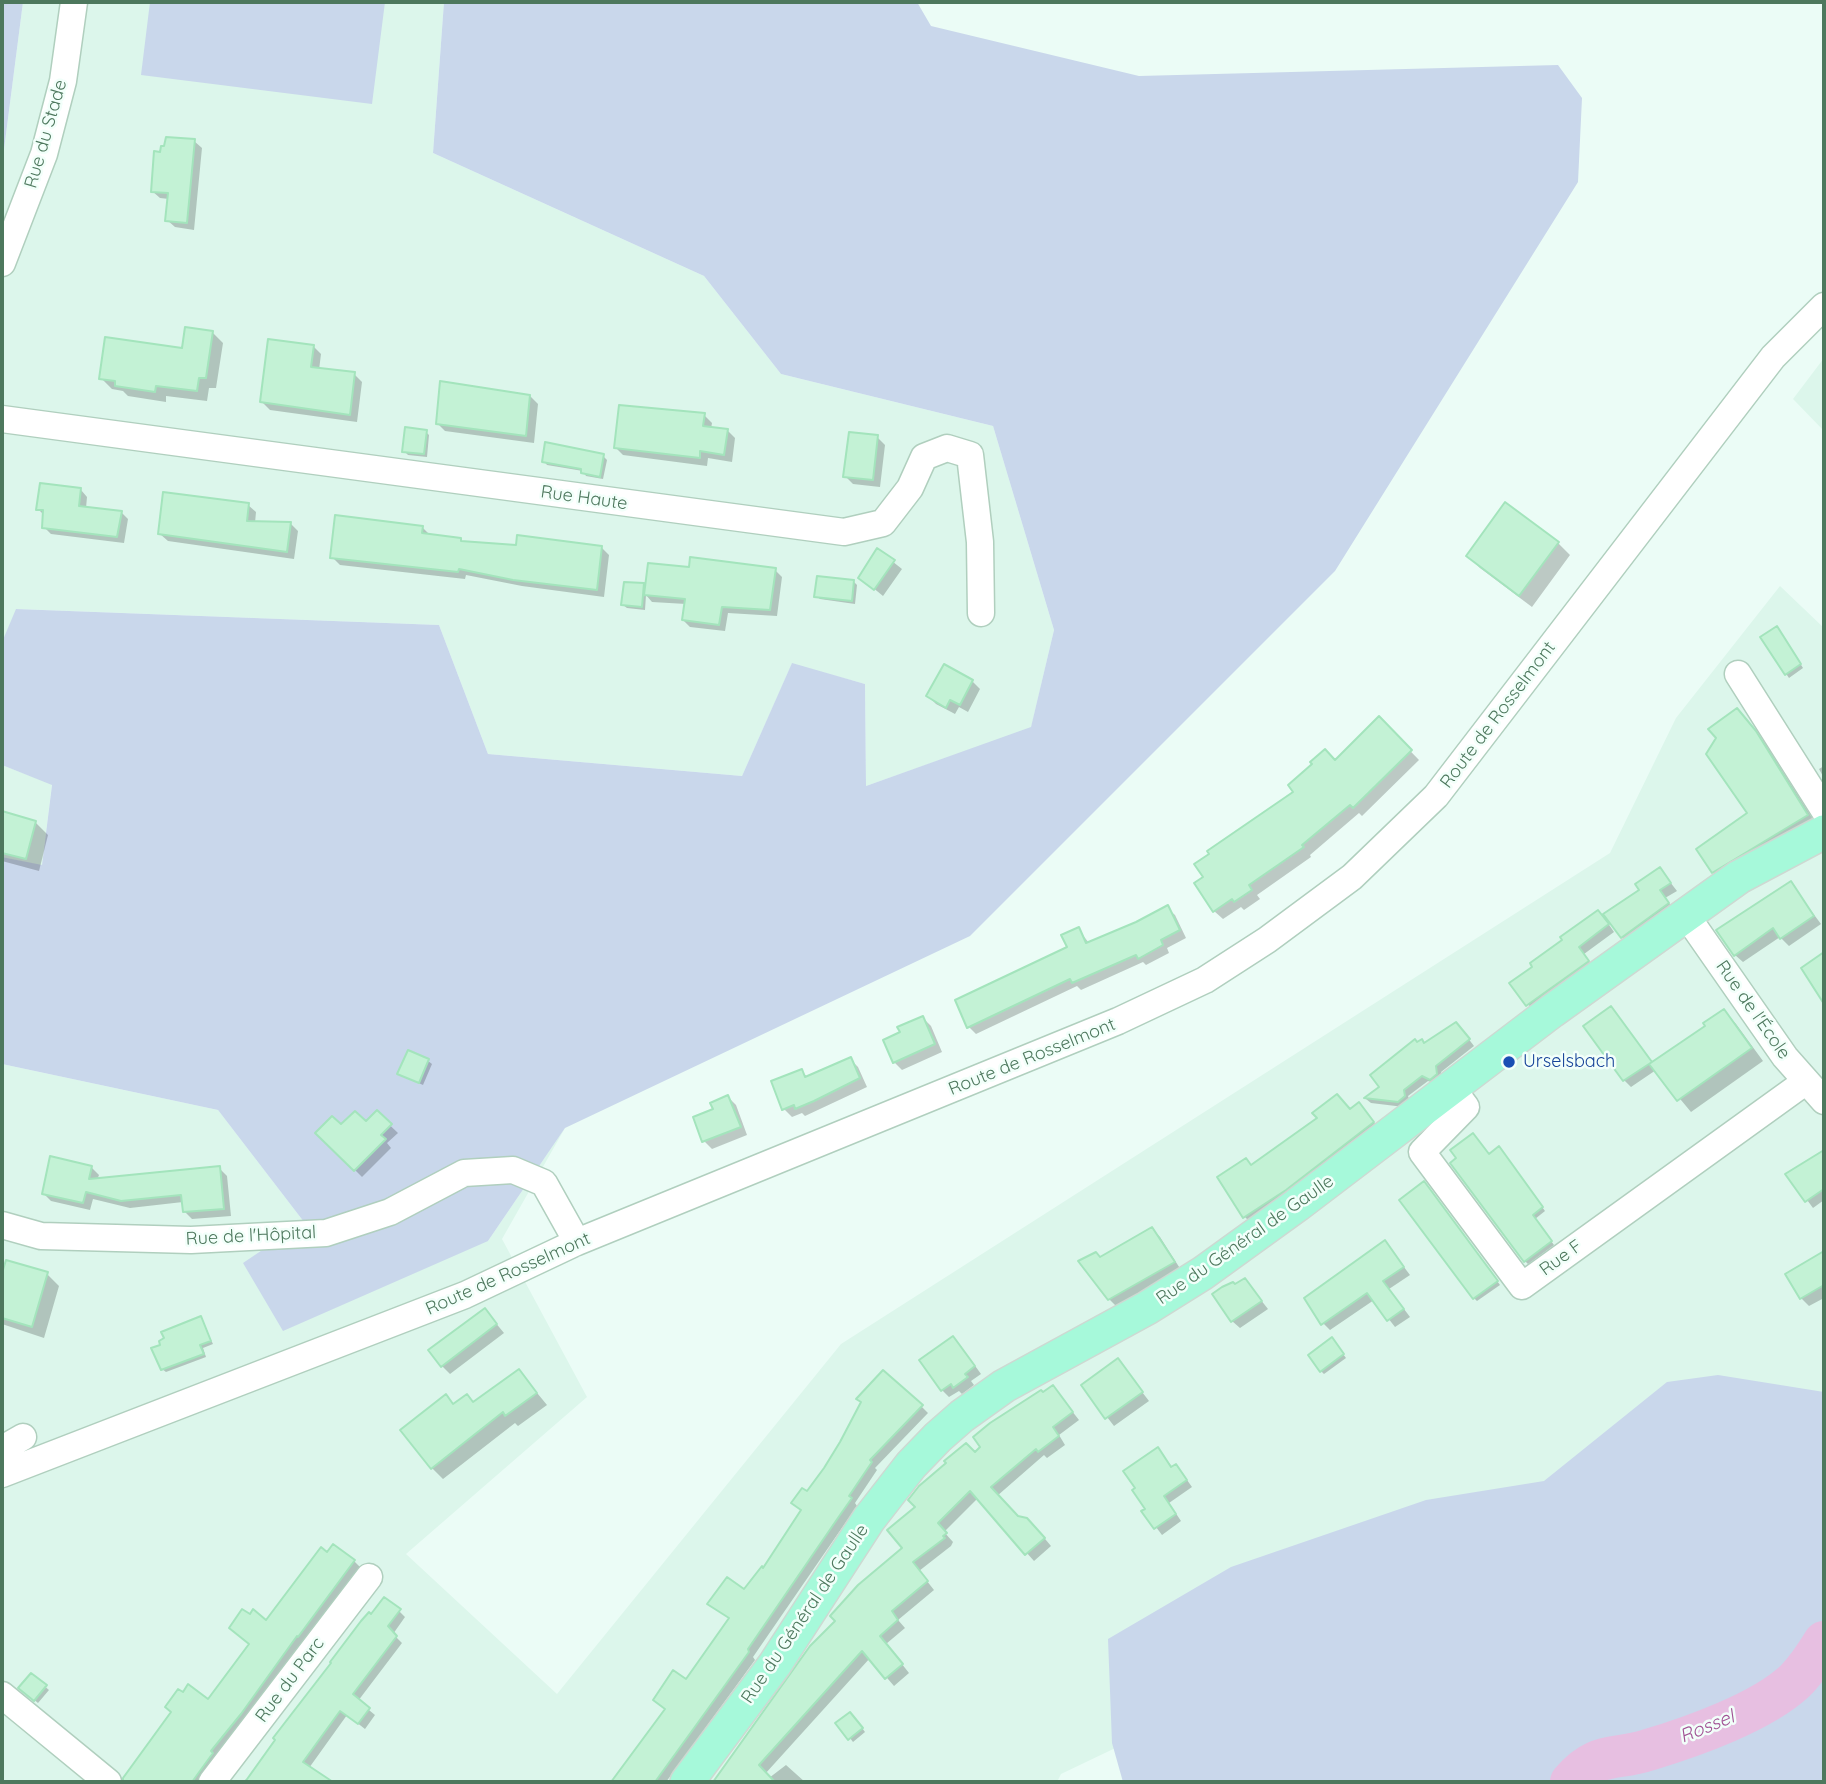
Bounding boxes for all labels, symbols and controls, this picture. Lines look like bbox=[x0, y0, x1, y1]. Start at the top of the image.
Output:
street label: Rue du Stade bbox=[20, 77, 72, 191]
street label: Rue Haute bbox=[539, 481, 629, 515]
street label: Route de Rosselmont bbox=[1436, 637, 1560, 793]
street label: Rue de l'École bbox=[1711, 957, 1795, 1063]
street label: Route de Rosselmont bbox=[945, 1014, 1119, 1100]
place label: Urselsbach bbox=[1523, 1051, 1615, 1073]
marker: Urselsbach bbox=[1501, 1054, 1517, 1070]
street label: Rue du Général de Gaulle bbox=[1152, 1171, 1338, 1309]
street label: Rue de l'Hôpital bbox=[185, 1222, 317, 1250]
street label: Route de Rosselmont bbox=[422, 1228, 594, 1320]
street label: Rue F bbox=[1535, 1235, 1587, 1281]
street label: Rue du Général de Gaulle bbox=[737, 1520, 873, 1708]
street label: Rue du Parc bbox=[251, 1633, 329, 1727]
water label: Rossel bbox=[1676, 1706, 1738, 1748]

